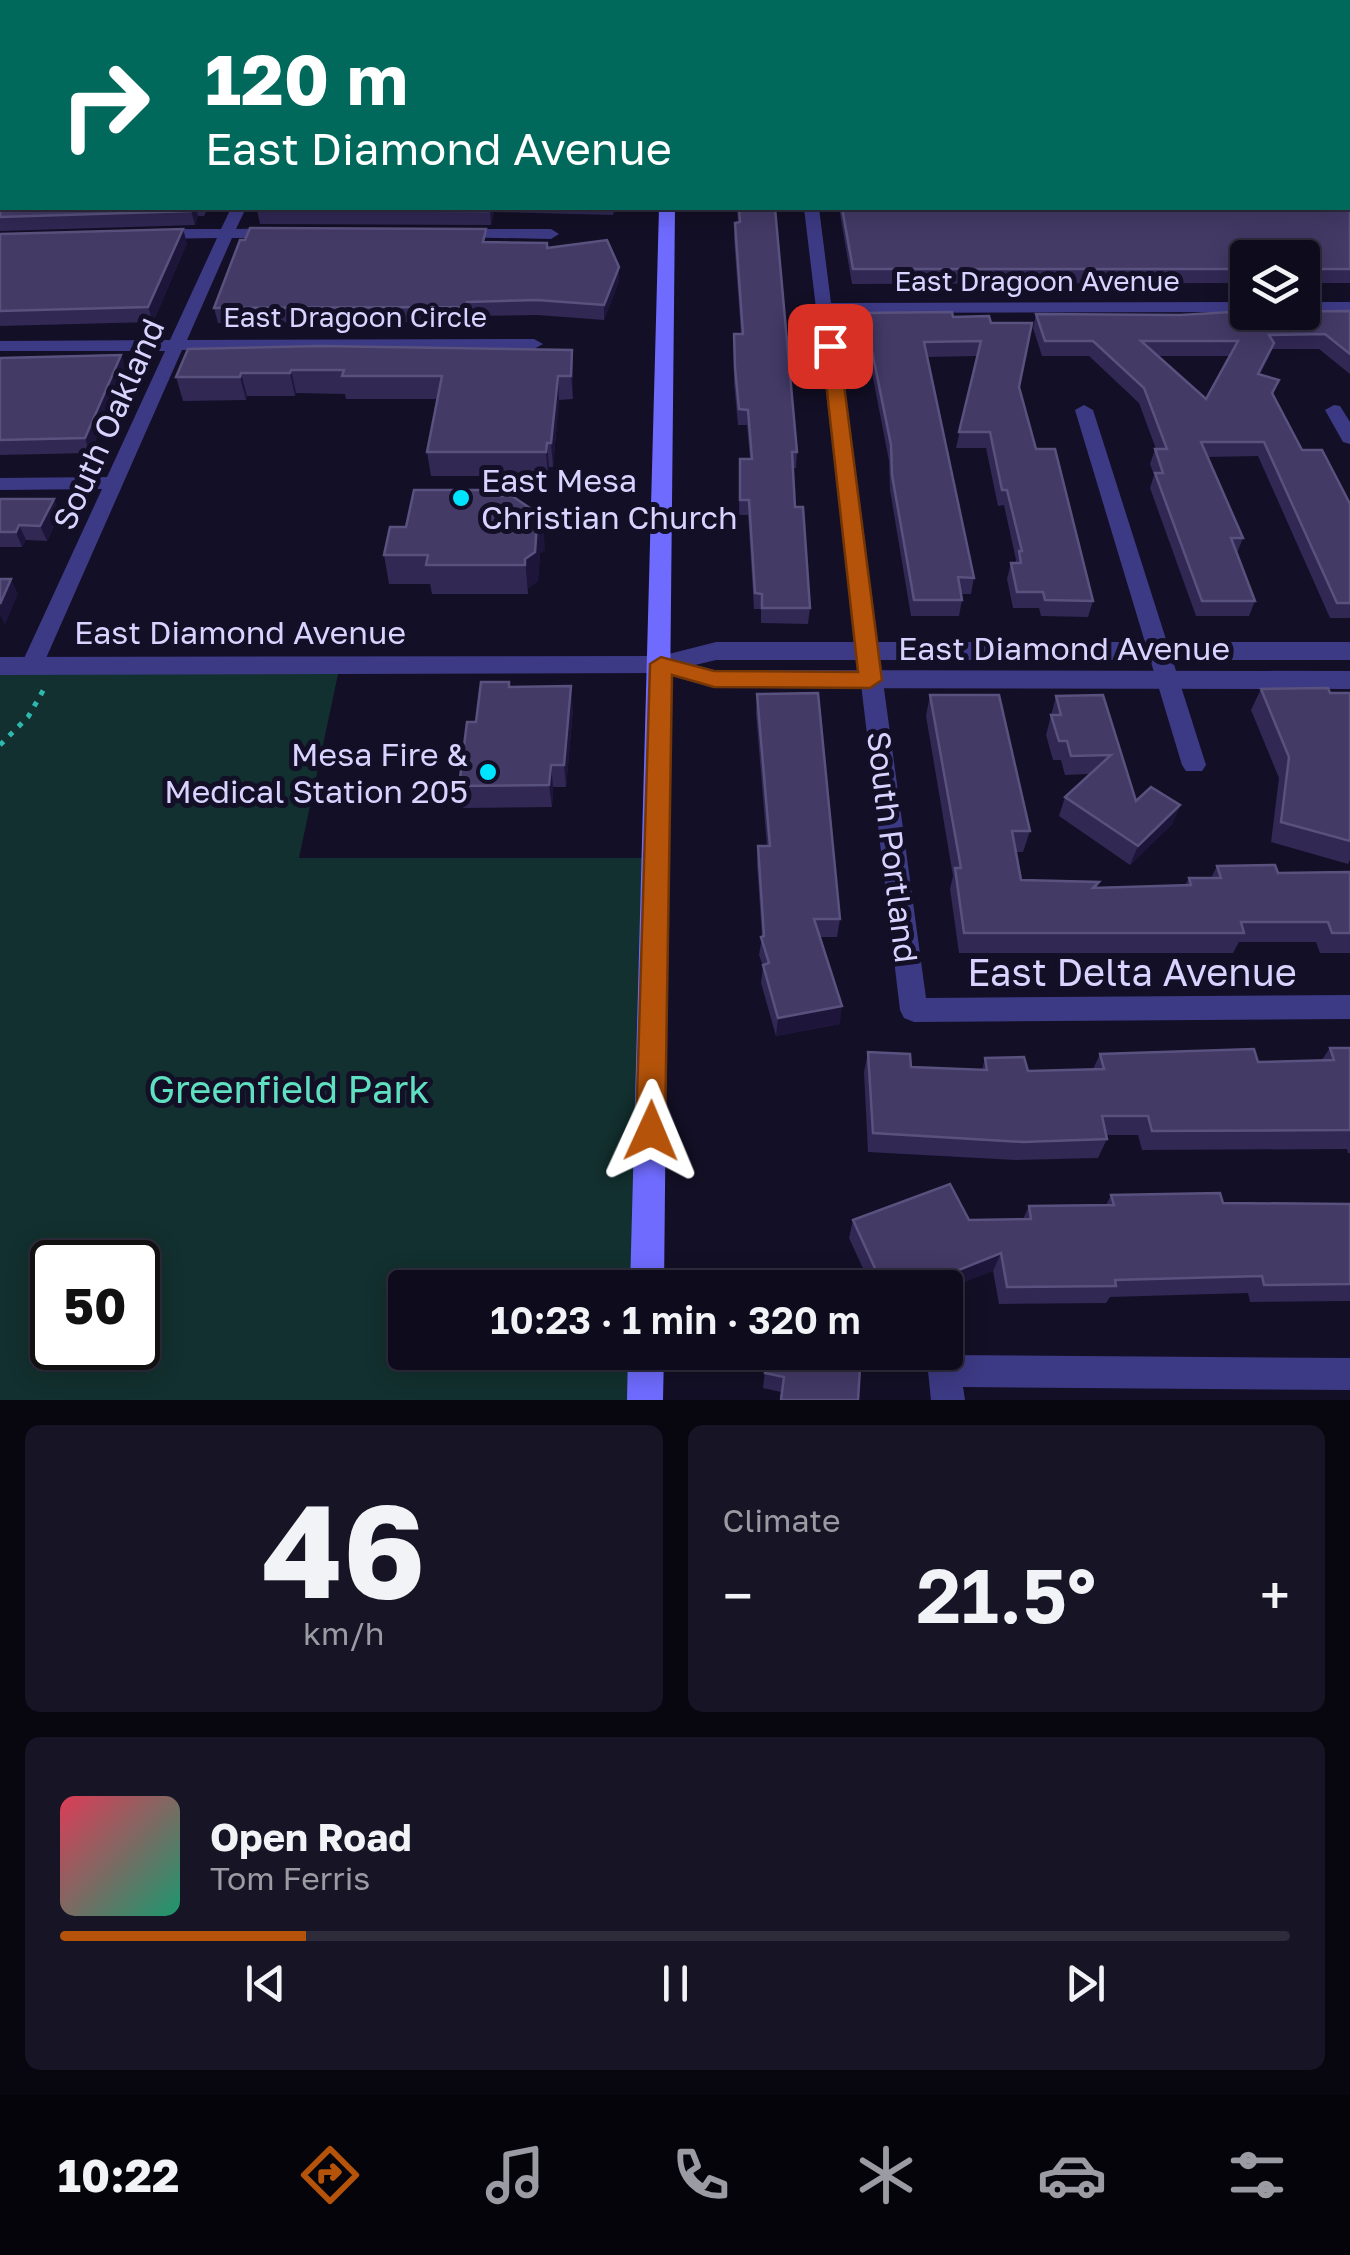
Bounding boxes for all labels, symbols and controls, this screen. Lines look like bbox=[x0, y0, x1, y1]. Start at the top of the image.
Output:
text: 120 m bbox=[205, 36, 408, 120]
icon: right bbox=[40, 40, 170, 170]
text: East Diamond Avenue bbox=[205, 121, 672, 175]
map controls bbox=[1230, 240, 1320, 330]
button: layers bbox=[1230, 240, 1320, 330]
street label: East Dragoon Avenue bbox=[894, 264, 1180, 297]
street label: East Dragoon Circle bbox=[223, 300, 487, 333]
pin bbox=[788, 304, 873, 389]
street label: South Oakland bbox=[44, 313, 172, 535]
icon: arrive bbox=[803, 319, 858, 374]
place label: East Mesa Christian Church bbox=[481, 461, 738, 536]
marker: East Mesa Christian Church bbox=[450, 487, 472, 509]
street label: East Diamond Avenue bbox=[74, 613, 406, 651]
street label: East Diamond Avenue bbox=[898, 629, 1230, 667]
street label: South Portland bbox=[860, 729, 926, 965]
place label: Mesa Fire & Medical Station 205 bbox=[164, 735, 469, 810]
marker: Mesa Fire & Medical Station 205 bbox=[477, 761, 499, 783]
street label: East Delta Avenue bbox=[967, 949, 1297, 994]
park label: Greenfield Park bbox=[148, 1066, 430, 1111]
position arrow bbox=[599, 1079, 703, 1183]
speed limit sign: 50 bbox=[30, 1240, 160, 1370]
text: 10:23 · 1 min · 320 m bbox=[490, 1297, 861, 1342]
text: 46 bbox=[262, 1471, 426, 1627]
text: Climate bbox=[723, 1501, 841, 1539]
text: 21.5° bbox=[916, 1549, 1096, 1640]
text: − bbox=[723, 1562, 753, 1628]
text: + bbox=[1260, 1562, 1290, 1628]
text: km/h bbox=[303, 1614, 384, 1652]
text: Open Road bbox=[210, 1814, 412, 1859]
text: Tom Ferris bbox=[210, 1859, 370, 1897]
icon: previous bbox=[238, 1956, 293, 2011]
icon: pause bbox=[648, 1956, 703, 2011]
icon: next bbox=[1058, 1956, 1113, 2011]
icon: directions bbox=[295, 2140, 365, 2210]
icon: music bbox=[480, 2140, 550, 2210]
icon: phone bbox=[666, 2140, 736, 2210]
icon: climate bbox=[851, 2140, 921, 2210]
icon: car bbox=[1037, 2140, 1107, 2210]
icon: filters bbox=[1222, 2140, 1292, 2210]
text: 10:22 bbox=[58, 2148, 179, 2202]

